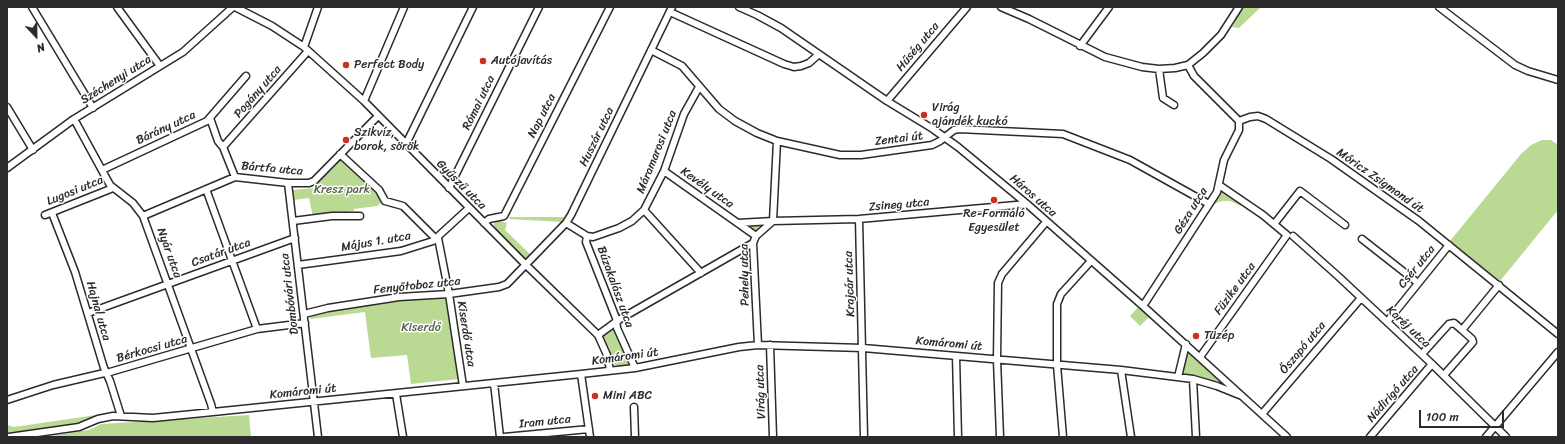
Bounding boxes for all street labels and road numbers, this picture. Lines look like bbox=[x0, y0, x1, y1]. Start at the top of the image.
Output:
street label: Hűség utca bbox=[893, 20, 943, 74]
street label: Széchenyi utca bbox=[78, 53, 154, 107]
street label: Pogány utca bbox=[231, 63, 285, 121]
street label: Római utca bbox=[460, 73, 498, 133]
street label: Nap utca bbox=[525, 92, 559, 140]
street label: Huszár utca bbox=[577, 105, 617, 169]
street label: Bárány utca bbox=[134, 108, 198, 148]
street label: Máramarosi utca bbox=[634, 108, 680, 196]
street label: Zentai út bbox=[874, 129, 924, 149]
street label: Móricz Zsigmond út bbox=[1334, 145, 1426, 217]
street label: Gyűszű utca bbox=[433, 157, 489, 213]
street label: Bártfa utca bbox=[241, 159, 303, 179]
street label: Kevély utca bbox=[678, 164, 736, 212]
street label: Háros utca bbox=[1006, 172, 1060, 220]
street label: Lugosi utca bbox=[45, 173, 105, 209]
street label: Géza utca bbox=[1171, 185, 1211, 237]
street label: Zsineg utca bbox=[868, 195, 930, 215]
street label: Nyár utca bbox=[153, 226, 185, 280]
street label: Május 1. utca bbox=[340, 229, 412, 255]
street label: Csatár utca bbox=[189, 236, 253, 270]
street label: Csér utca bbox=[1395, 243, 1439, 291]
street label: Búzakalász utca bbox=[594, 244, 636, 330]
street label: Pehely utca bbox=[737, 244, 753, 306]
street label: Krajcár utca bbox=[842, 251, 858, 317]
street label: Dombóvári utca bbox=[278, 253, 302, 335]
street label: Füzike utca bbox=[1211, 260, 1259, 318]
street label: Fenyőtoboz utca bbox=[373, 274, 461, 298]
street label: Hajnal utca bbox=[83, 280, 113, 342]
street label: Kiserdő utca bbox=[454, 300, 478, 368]
street label: Karéj utca bbox=[1383, 303, 1433, 351]
street label: Őszapó utca bbox=[1277, 319, 1329, 377]
street label: Bérkocsi utca bbox=[115, 332, 189, 366]
street label: Komáromi út bbox=[915, 334, 983, 354]
street label: Komáromi út bbox=[591, 345, 659, 369]
street label: Nádirigó utca bbox=[1364, 362, 1422, 426]
street label: Virág utca bbox=[753, 365, 769, 419]
street label: Komáromi út bbox=[269, 381, 337, 403]
street label: Iram utca bbox=[519, 412, 571, 432]

